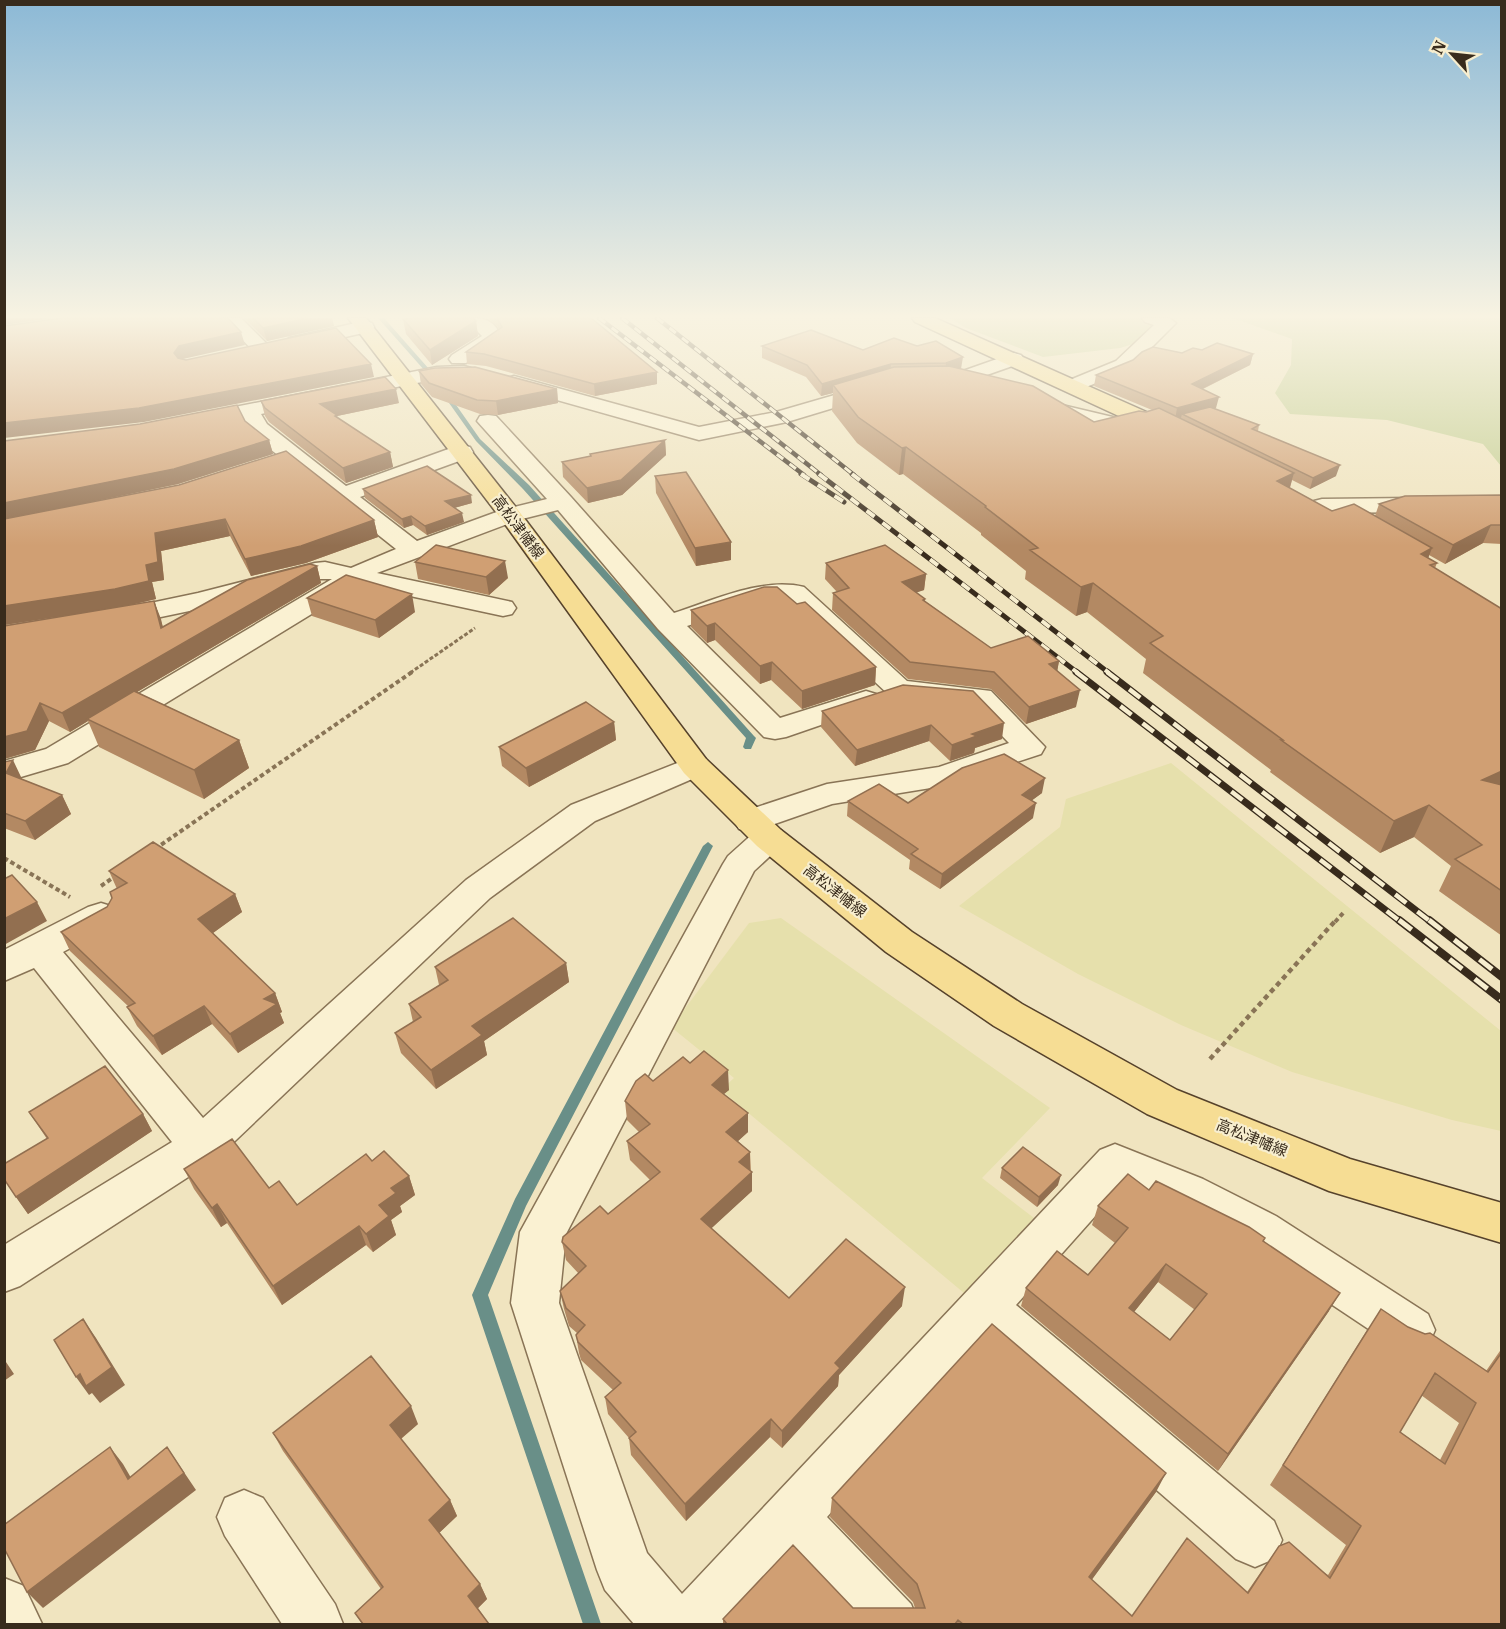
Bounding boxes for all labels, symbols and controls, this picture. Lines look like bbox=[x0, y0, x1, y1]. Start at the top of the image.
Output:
north arrow bbox=[1422, 24, 1482, 84]
text: N bbox=[1427, 37, 1450, 57]
street label: 高松津幡線 bbox=[488, 491, 549, 562]
street label: 高松津幡線 bbox=[800, 860, 871, 921]
street label: 高松津幡線 bbox=[1214, 1115, 1291, 1160]

